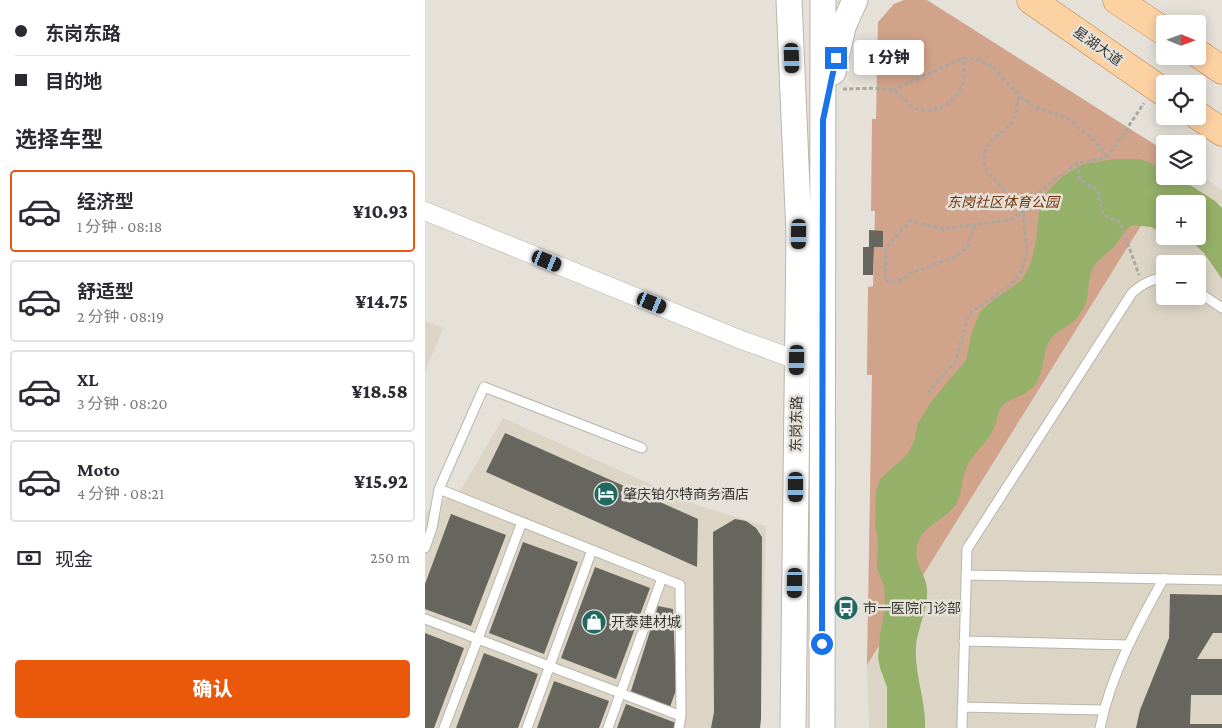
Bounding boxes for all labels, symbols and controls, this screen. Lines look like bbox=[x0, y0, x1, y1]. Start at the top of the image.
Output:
north arrow bbox=[1156, 15, 1206, 65]
map controls bbox=[1156, 15, 1206, 305]
text: 东岗东路 bbox=[45, 23, 121, 44]
street label: 星湖大道 bbox=[1070, 23, 1126, 69]
callout: 1 分钟 bbox=[853, 40, 923, 76]
car bbox=[783, 43, 800, 73]
route end bbox=[825, 47, 847, 69]
text: 1 分钟 bbox=[868, 49, 910, 66]
text: 目的地 bbox=[45, 71, 102, 92]
button: locate bbox=[1156, 75, 1206, 125]
text: 选择车型 bbox=[15, 127, 103, 152]
button: layers bbox=[1156, 135, 1206, 185]
icon: car bbox=[17, 189, 62, 234]
text: 经济型 bbox=[77, 191, 134, 212]
park label: 东岗社区体育公园 bbox=[947, 194, 1061, 210]
button: + bbox=[1156, 195, 1206, 245]
text: ¥10.93 bbox=[353, 201, 408, 222]
text: 1 分钟 · 08:18 bbox=[77, 218, 162, 235]
car bbox=[791, 219, 806, 249]
car bbox=[530, 248, 563, 274]
button: − bbox=[1156, 255, 1206, 305]
icon: car bbox=[17, 279, 62, 324]
text: 舒适型 bbox=[77, 281, 134, 302]
car bbox=[635, 290, 668, 316]
text: ¥14.75 bbox=[355, 291, 408, 312]
text: 2 分钟 · 08:19 bbox=[77, 308, 164, 325]
car bbox=[789, 345, 804, 375]
icon: car bbox=[17, 369, 62, 414]
text: XL bbox=[77, 369, 99, 390]
text: ¥18.58 bbox=[352, 381, 408, 402]
text: 3 分钟 · 08:20 bbox=[77, 395, 167, 412]
street label: 东岗东路 bbox=[788, 396, 804, 452]
icon: car bbox=[17, 459, 62, 504]
text: Moto bbox=[77, 459, 120, 480]
text: ¥15.92 bbox=[354, 471, 408, 492]
car bbox=[788, 472, 803, 502]
hotel icon: 肇庆铂尔特商务酒店 bbox=[593, 481, 619, 507]
text: 4 分钟 · 08:21 bbox=[77, 485, 164, 502]
place label: 肇庆铂尔特商务酒店 bbox=[623, 486, 749, 502]
icon: cash bbox=[15, 544, 43, 572]
text: 现金 bbox=[55, 549, 93, 570]
text: 250 m bbox=[370, 549, 410, 566]
car bbox=[787, 568, 802, 598]
bus stop icon: 市一医院门诊部 bbox=[833, 595, 859, 621]
place label: 市一医院门诊部 bbox=[863, 600, 961, 616]
shop icon: 开泰建材城 bbox=[581, 609, 607, 635]
place label: 开泰建材城 bbox=[611, 614, 681, 630]
route start bbox=[811, 633, 833, 655]
button: 确认 bbox=[15, 660, 410, 718]

